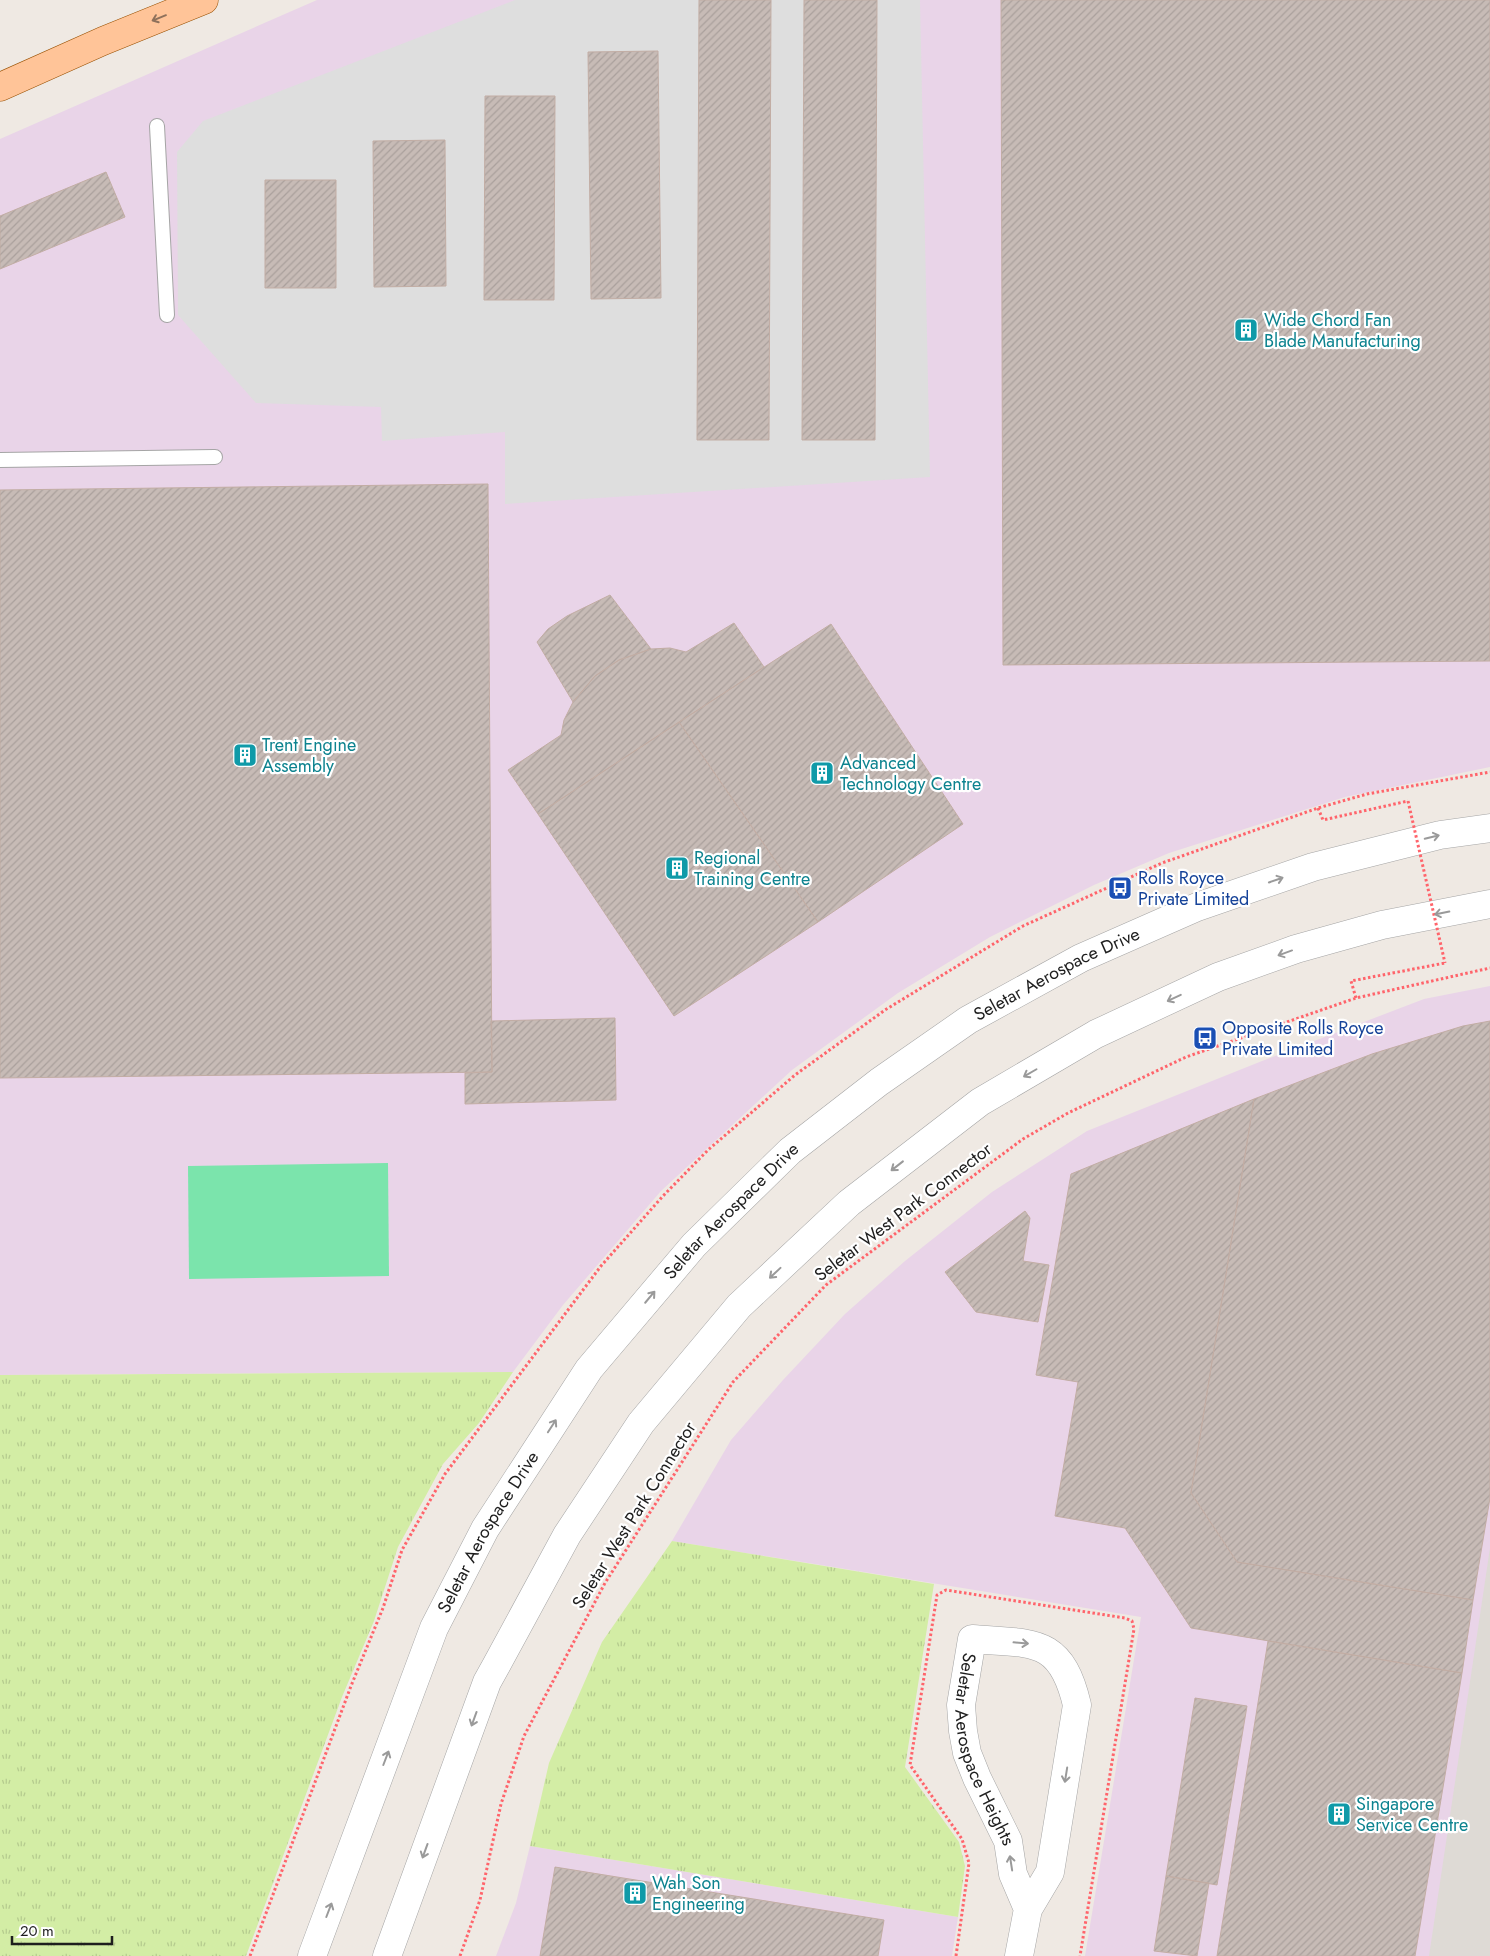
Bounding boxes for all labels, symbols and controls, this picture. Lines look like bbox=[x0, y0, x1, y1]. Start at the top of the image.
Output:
one-way arrow bbox=[151, 15, 166, 24]
place label: Wide Chord Fan Blade Manufacturing bbox=[1264, 307, 1421, 354]
building icon: Wide Chord Fan Blade Manufacturing bbox=[1233, 317, 1259, 343]
place label: Trent Engine Assembly bbox=[262, 732, 356, 779]
building icon: Trent Engine Assembly bbox=[232, 742, 258, 768]
place label: Advanced Technology Centre bbox=[840, 750, 981, 797]
building icon: Advanced Technology Centre bbox=[809, 760, 835, 786]
one-way arrow bbox=[1424, 832, 1440, 841]
place label: Regional Training Centre bbox=[694, 845, 810, 892]
building icon: Regional Training Centre bbox=[664, 855, 690, 881]
place label: Rolls Royce Private Limited bbox=[1138, 865, 1249, 912]
bus stop icon: Rolls Royce Private Limited bbox=[1107, 875, 1133, 901]
one-way arrow bbox=[1267, 875, 1283, 884]
one-way arrow bbox=[1435, 909, 1451, 919]
street label: Seletar Aerospace Drive bbox=[969, 921, 1144, 1027]
one-way arrow bbox=[1277, 949, 1293, 958]
one-way arrow bbox=[1167, 994, 1182, 1003]
place label: Opposite Rolls Royce Private Limited bbox=[1222, 1015, 1384, 1062]
bus stop icon: Opposite Rolls Royce Private Limited bbox=[1192, 1025, 1218, 1051]
one-way arrow bbox=[1023, 1068, 1037, 1078]
street label: Seletar Aerospace Drive bbox=[657, 1136, 804, 1285]
street label: Seletar West Park Connector bbox=[809, 1136, 998, 1288]
one-way arrow bbox=[891, 1160, 904, 1171]
one-way arrow bbox=[768, 1267, 781, 1279]
one-way arrow bbox=[644, 1291, 655, 1304]
street label: Seletar West Park Connector bbox=[566, 1416, 703, 1614]
one-way arrow bbox=[547, 1420, 557, 1434]
street label: Seletar Aerospace Drive bbox=[431, 1446, 545, 1618]
one-way arrow bbox=[1012, 1638, 1028, 1648]
street label: Seletar Aerospace Heights bbox=[948, 1651, 1021, 1850]
one-way arrow bbox=[469, 1710, 478, 1726]
one-way arrow bbox=[382, 1751, 391, 1766]
one-way arrow bbox=[1060, 1766, 1070, 1782]
place label: Singapore Service Centre bbox=[1356, 1791, 1468, 1838]
building icon: Singapore Service Centre bbox=[1326, 1801, 1352, 1827]
one-way arrow bbox=[420, 1843, 429, 1858]
one-way arrow bbox=[1006, 1856, 1016, 1872]
place label: Wah Son Engineering bbox=[652, 1870, 745, 1917]
building icon: Wah Son Engineering bbox=[622, 1880, 648, 1906]
one-way arrow bbox=[325, 1903, 334, 1919]
scale bar bbox=[12, 1914, 112, 1946]
text: 20 m bbox=[20, 1920, 54, 1942]

